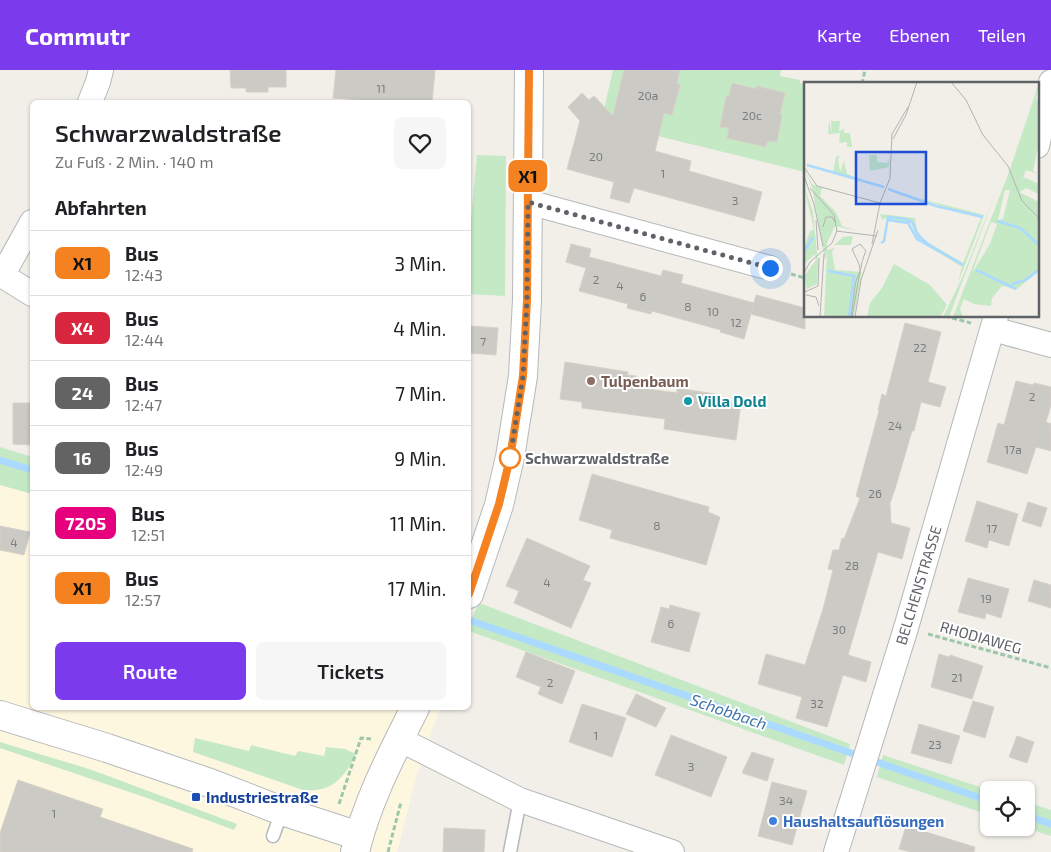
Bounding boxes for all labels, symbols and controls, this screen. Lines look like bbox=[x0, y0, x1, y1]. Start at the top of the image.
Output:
text: Commutr bbox=[25, 21, 130, 50]
text: Karte bbox=[817, 24, 861, 46]
text: Ebenen bbox=[889, 24, 950, 46]
text: Teilen bbox=[978, 24, 1026, 46]
house number: 11 bbox=[376, 81, 386, 95]
inset map bbox=[804, 82, 1038, 318]
house number: 20a bbox=[638, 88, 658, 102]
house number: 20c bbox=[742, 108, 762, 122]
button: heart bbox=[394, 117, 446, 169]
text: Schwarzwaldstraße bbox=[55, 118, 281, 147]
house number: 20 bbox=[589, 149, 603, 163]
text: Zu Fuß · 2 Min. · 140 m bbox=[55, 152, 214, 171]
line badge: X1 bbox=[506, 160, 550, 192]
text: X1 bbox=[518, 165, 538, 187]
house number: 1 bbox=[661, 166, 665, 180]
house number: 3 bbox=[732, 193, 738, 207]
text: Abfahrten bbox=[55, 196, 147, 219]
text: Bus bbox=[125, 242, 159, 265]
text: X1 bbox=[73, 252, 92, 274]
text: 3 Min. bbox=[394, 252, 446, 275]
your location bbox=[758, 256, 783, 281]
text: 12:43 bbox=[125, 265, 163, 284]
house number: 2 bbox=[593, 272, 600, 286]
house number: 4 bbox=[616, 278, 624, 292]
house number: 6 bbox=[640, 289, 647, 303]
house number: 8 bbox=[684, 299, 692, 313]
house number: 10 bbox=[707, 304, 719, 318]
text: Bus bbox=[125, 307, 159, 330]
house number: 12 bbox=[730, 315, 742, 329]
text: X4 bbox=[71, 317, 94, 339]
text: 4 Min. bbox=[393, 317, 446, 340]
text: 12:44 bbox=[125, 330, 164, 349]
house number: 7 bbox=[480, 334, 486, 348]
house number: 22 bbox=[913, 340, 927, 354]
text: Bus bbox=[125, 372, 159, 395]
place label: Tulpenbaum bbox=[601, 372, 689, 390]
marker: Tulpenbaum bbox=[585, 375, 597, 387]
text: 24 bbox=[72, 382, 93, 404]
text: 7 Min. bbox=[395, 382, 446, 405]
house number: 2 bbox=[1029, 389, 1036, 403]
place label: Villa Dold bbox=[698, 392, 766, 410]
text: 12:47 bbox=[125, 395, 162, 414]
marker: Villa Dold bbox=[682, 395, 694, 407]
house number: 24 bbox=[888, 418, 902, 432]
text: Bus bbox=[125, 437, 159, 460]
house number: 17a bbox=[1004, 442, 1022, 456]
text: 16 bbox=[73, 447, 92, 469]
text: 9 Min. bbox=[394, 447, 446, 470]
marker: Schwarzwaldstraße bbox=[499, 447, 521, 469]
place label: Schwarzwaldstraße bbox=[525, 449, 669, 467]
text: 12:49 bbox=[125, 460, 163, 479]
house number: 26 bbox=[868, 486, 882, 500]
text: Bus bbox=[131, 502, 165, 525]
text: 7205 bbox=[65, 512, 106, 534]
text: 11 Min. bbox=[390, 512, 446, 535]
house number: 8 bbox=[653, 518, 661, 532]
house number: 17 bbox=[987, 521, 997, 535]
street label: BELCHENSTRASSE bbox=[891, 523, 945, 647]
text: 12:51 bbox=[131, 525, 165, 544]
house number: 4 bbox=[10, 535, 18, 549]
house number: 28 bbox=[845, 558, 859, 572]
text: Bus bbox=[125, 567, 159, 590]
house number: 4 bbox=[543, 575, 551, 589]
text: X1 bbox=[73, 577, 92, 599]
text: 17 Min. bbox=[388, 577, 446, 600]
text: 12:57 bbox=[125, 590, 161, 609]
house number: 19 bbox=[980, 591, 992, 605]
house number: 6 bbox=[668, 616, 675, 630]
street label: RHODIAWEG bbox=[938, 617, 1024, 657]
house number: 30 bbox=[832, 622, 846, 636]
button: Route bbox=[55, 642, 246, 700]
button: Tickets bbox=[256, 642, 446, 700]
house number: 21 bbox=[951, 670, 963, 684]
house number: 2 bbox=[547, 675, 554, 689]
water label: Schobbach bbox=[688, 689, 770, 733]
house number: 32 bbox=[810, 696, 824, 710]
house number: 1 bbox=[594, 728, 598, 742]
house number: 23 bbox=[928, 737, 942, 751]
house number: 3 bbox=[688, 759, 694, 773]
map controls bbox=[980, 781, 1035, 836]
button: locate bbox=[980, 781, 1035, 836]
place label: Industriestraße bbox=[206, 788, 318, 806]
marker: Industriestraße bbox=[190, 791, 202, 803]
house number: 34 bbox=[779, 793, 793, 807]
house number: 1 bbox=[52, 806, 56, 820]
place label: Haushaltsauflösungen bbox=[783, 812, 944, 830]
marker: Haushaltsauflösungen bbox=[767, 815, 779, 827]

